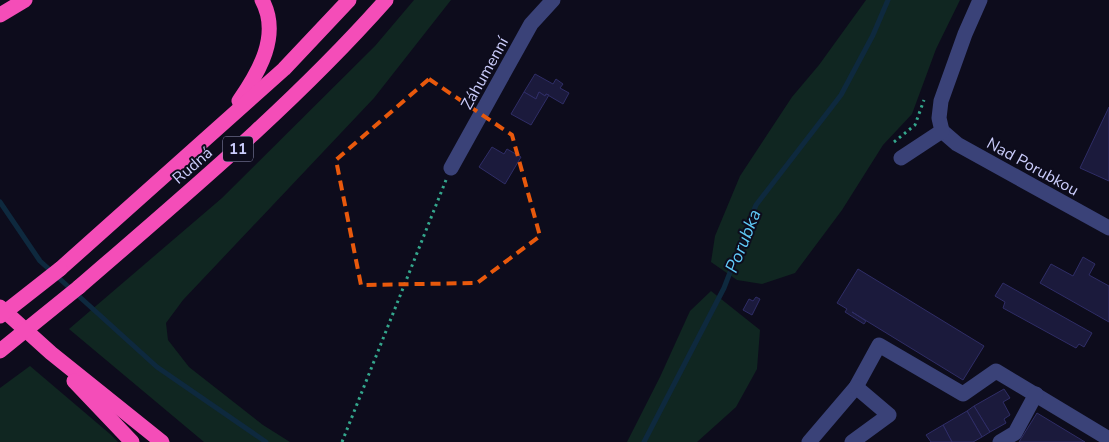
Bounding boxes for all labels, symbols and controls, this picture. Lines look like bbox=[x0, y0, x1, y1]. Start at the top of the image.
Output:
street label: Záhumenní bbox=[456, 32, 514, 114]
street label: Nad Porubkou bbox=[983, 132, 1083, 201]
road number: 11 bbox=[223, 136, 253, 162]
street label: Rudná bbox=[168, 142, 217, 189]
water label: Porubka bbox=[719, 206, 767, 276]

